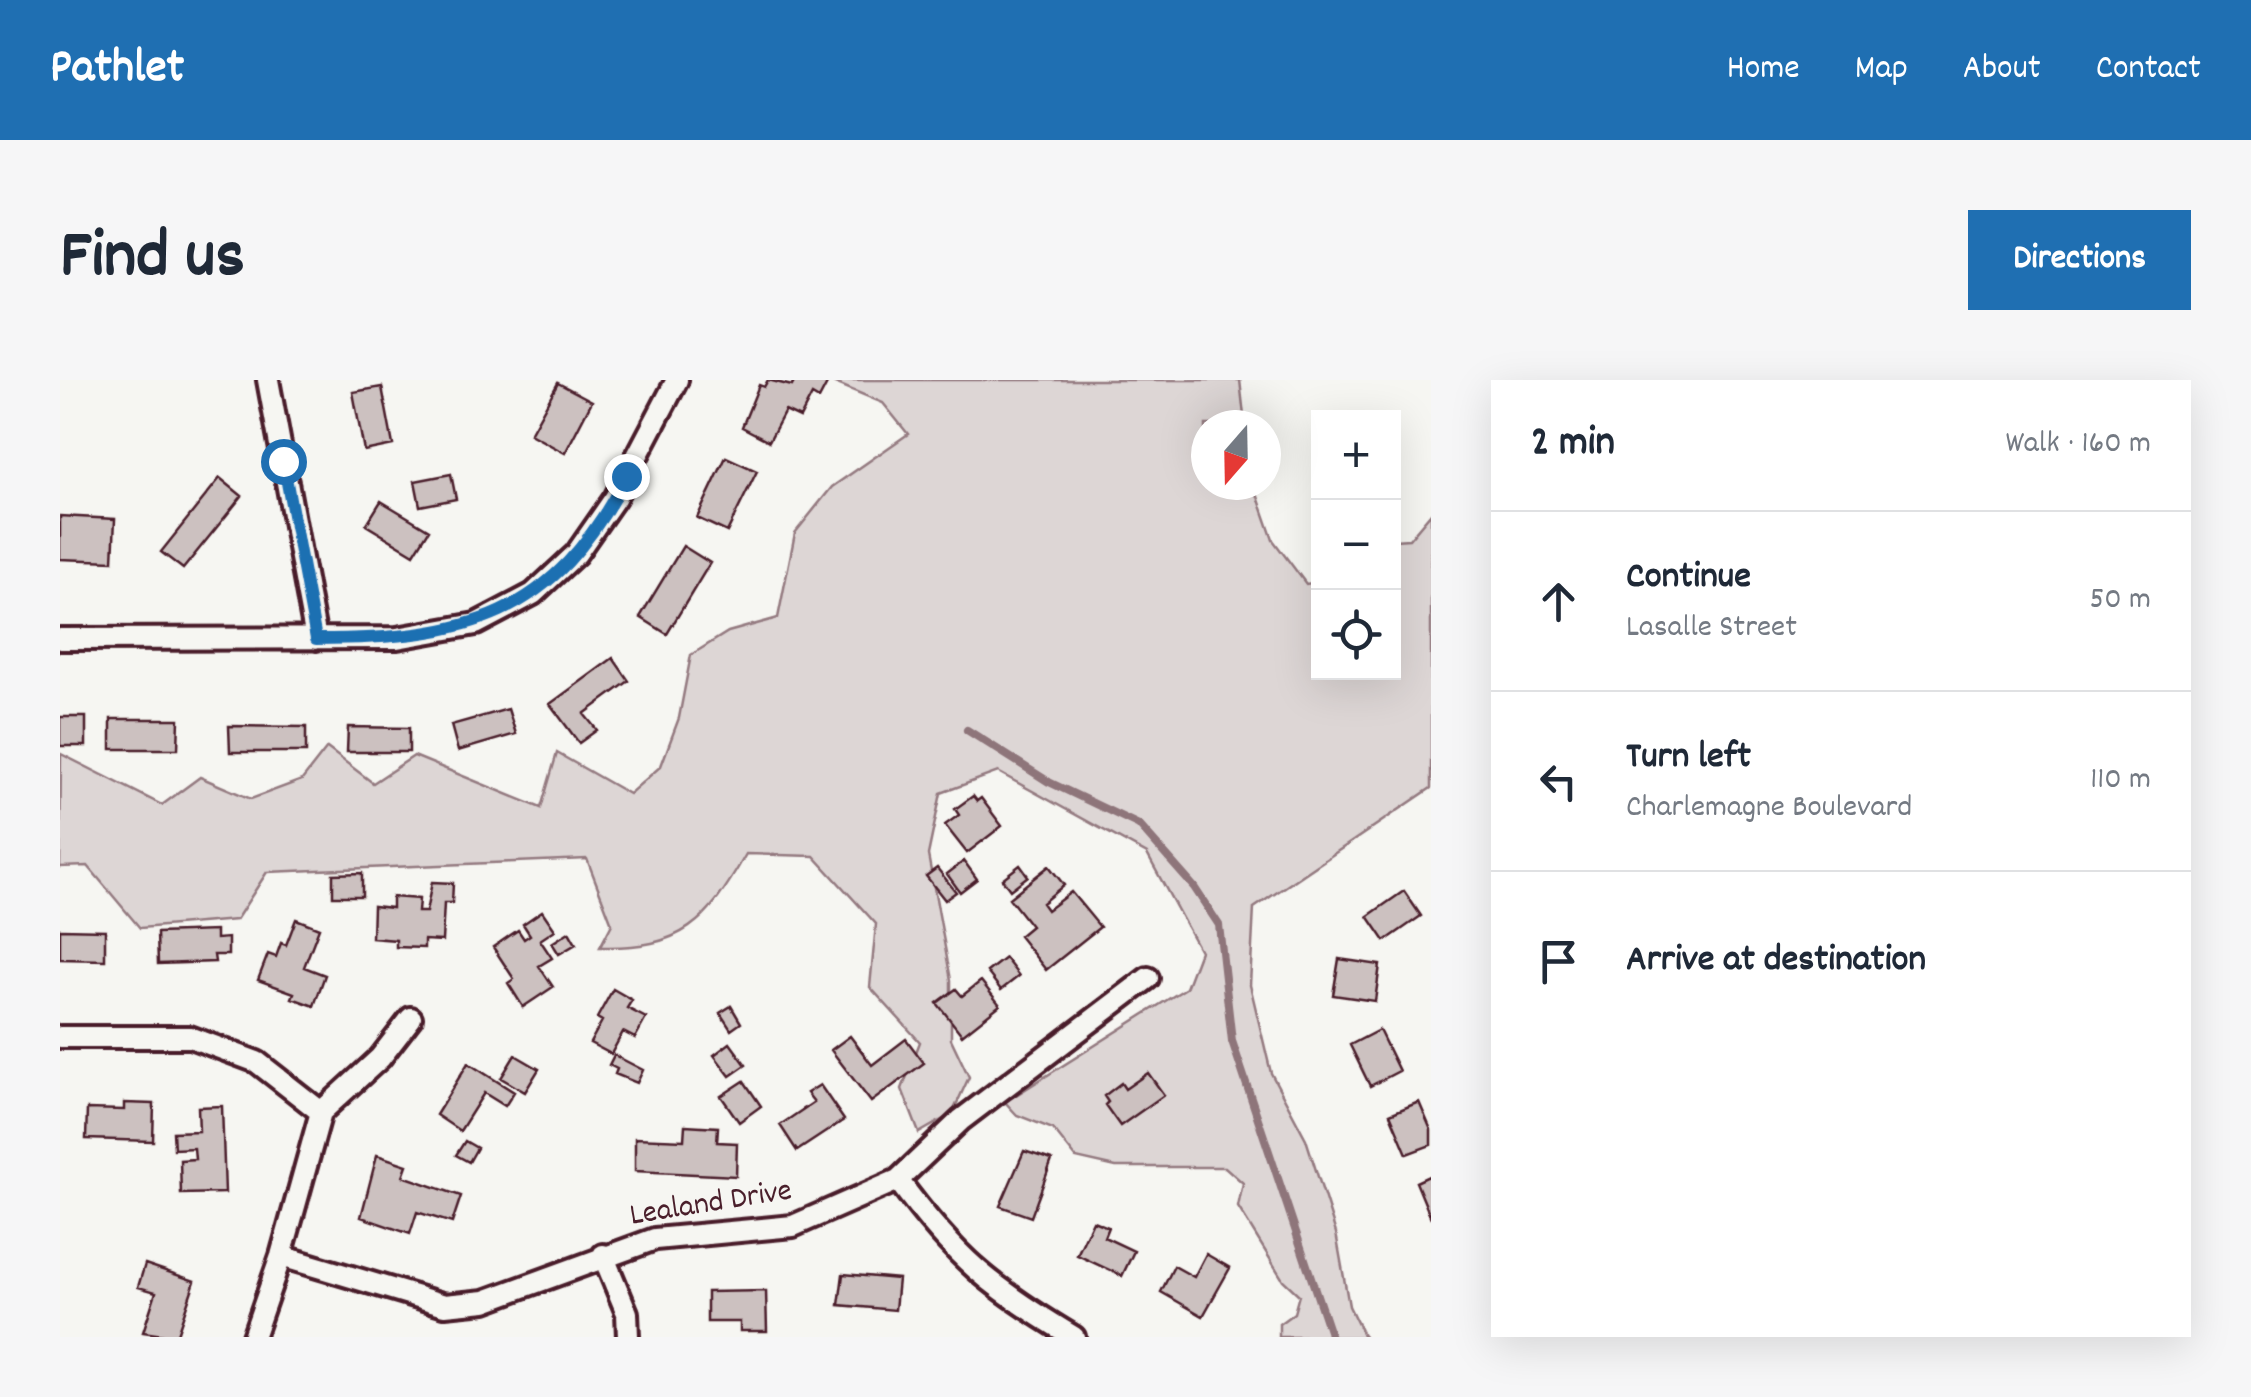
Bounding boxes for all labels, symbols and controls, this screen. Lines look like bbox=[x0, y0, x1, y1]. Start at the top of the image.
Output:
text: Pathlet bbox=[50, 36, 184, 105]
text: Home bbox=[1727, 45, 1800, 95]
text: Map bbox=[1855, 45, 1908, 95]
text: About bbox=[1963, 45, 2041, 95]
text: Contact bbox=[2096, 45, 2201, 95]
text: Find us bbox=[60, 210, 245, 310]
button: Directions bbox=[1968, 210, 2191, 310]
north arrow bbox=[1191, 410, 1281, 500]
map controls bbox=[1311, 410, 1401, 680]
button: + bbox=[1311, 410, 1401, 500]
text: 2 min bbox=[1531, 415, 1615, 475]
text: Walk · 160 m bbox=[2005, 422, 2151, 468]
route start bbox=[261, 439, 307, 485]
route end bbox=[604, 454, 650, 500]
button: − bbox=[1311, 500, 1401, 590]
text: Continue bbox=[1626, 551, 1751, 606]
icon: ahead bbox=[1531, 574, 1586, 629]
text: 50 m bbox=[2089, 578, 2151, 624]
button: locate bbox=[1311, 590, 1401, 680]
text: Lasalle Street bbox=[1626, 606, 1797, 652]
text: Turn left bbox=[1626, 731, 1751, 786]
icon: left bbox=[1531, 754, 1586, 809]
text: 110 m bbox=[2090, 758, 2151, 804]
text: Charlemagne Boulevard bbox=[1626, 786, 1912, 832]
icon: arrive bbox=[1531, 934, 1586, 989]
text: Arrive at destination bbox=[1626, 934, 1926, 989]
street label: Lealand Drive bbox=[627, 1169, 795, 1241]

